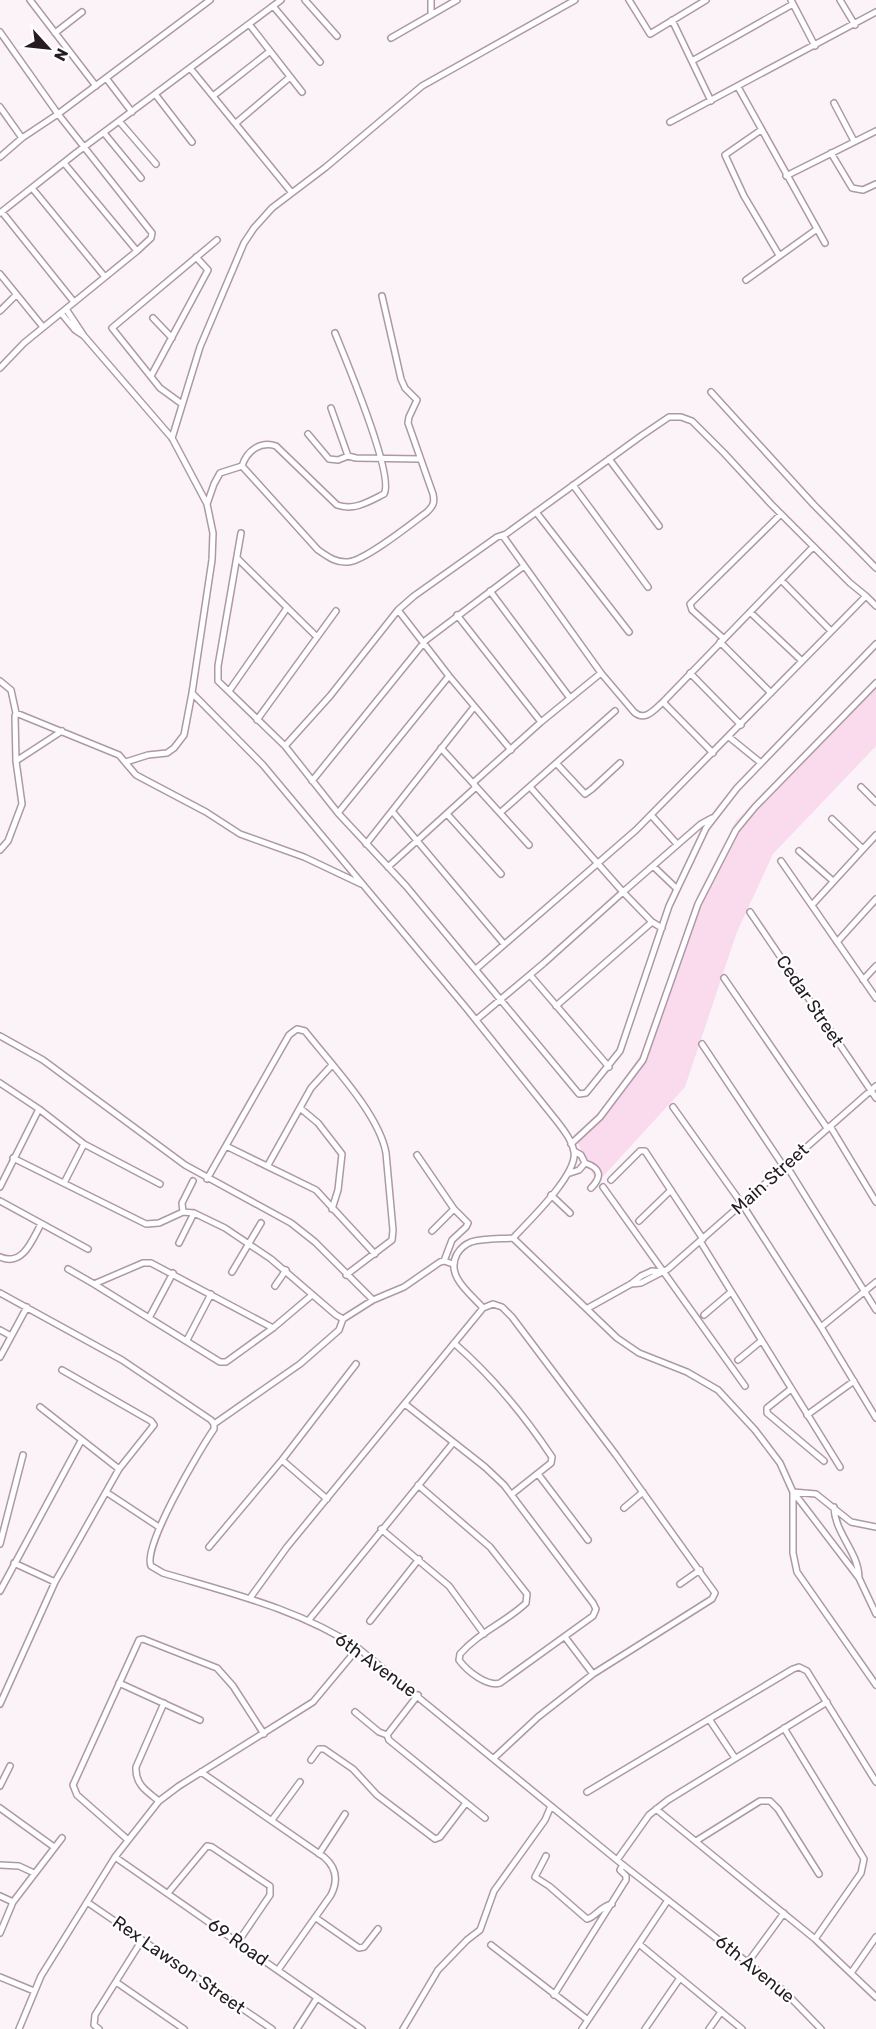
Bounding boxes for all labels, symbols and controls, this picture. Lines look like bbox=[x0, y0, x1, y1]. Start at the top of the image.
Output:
north arrow bbox=[18, 18, 78, 78]
text: N bbox=[50, 45, 72, 64]
street label: Cedar Street bbox=[771, 951, 849, 1051]
street label: Main Street bbox=[727, 1139, 813, 1219]
street label: 6th Avenue bbox=[331, 1628, 421, 1702]
street label: Rex Lawson Street bbox=[108, 1911, 250, 2019]
street label: 69 Road bbox=[204, 1913, 272, 1971]
street label: 6th Avenue bbox=[711, 1930, 799, 2008]

